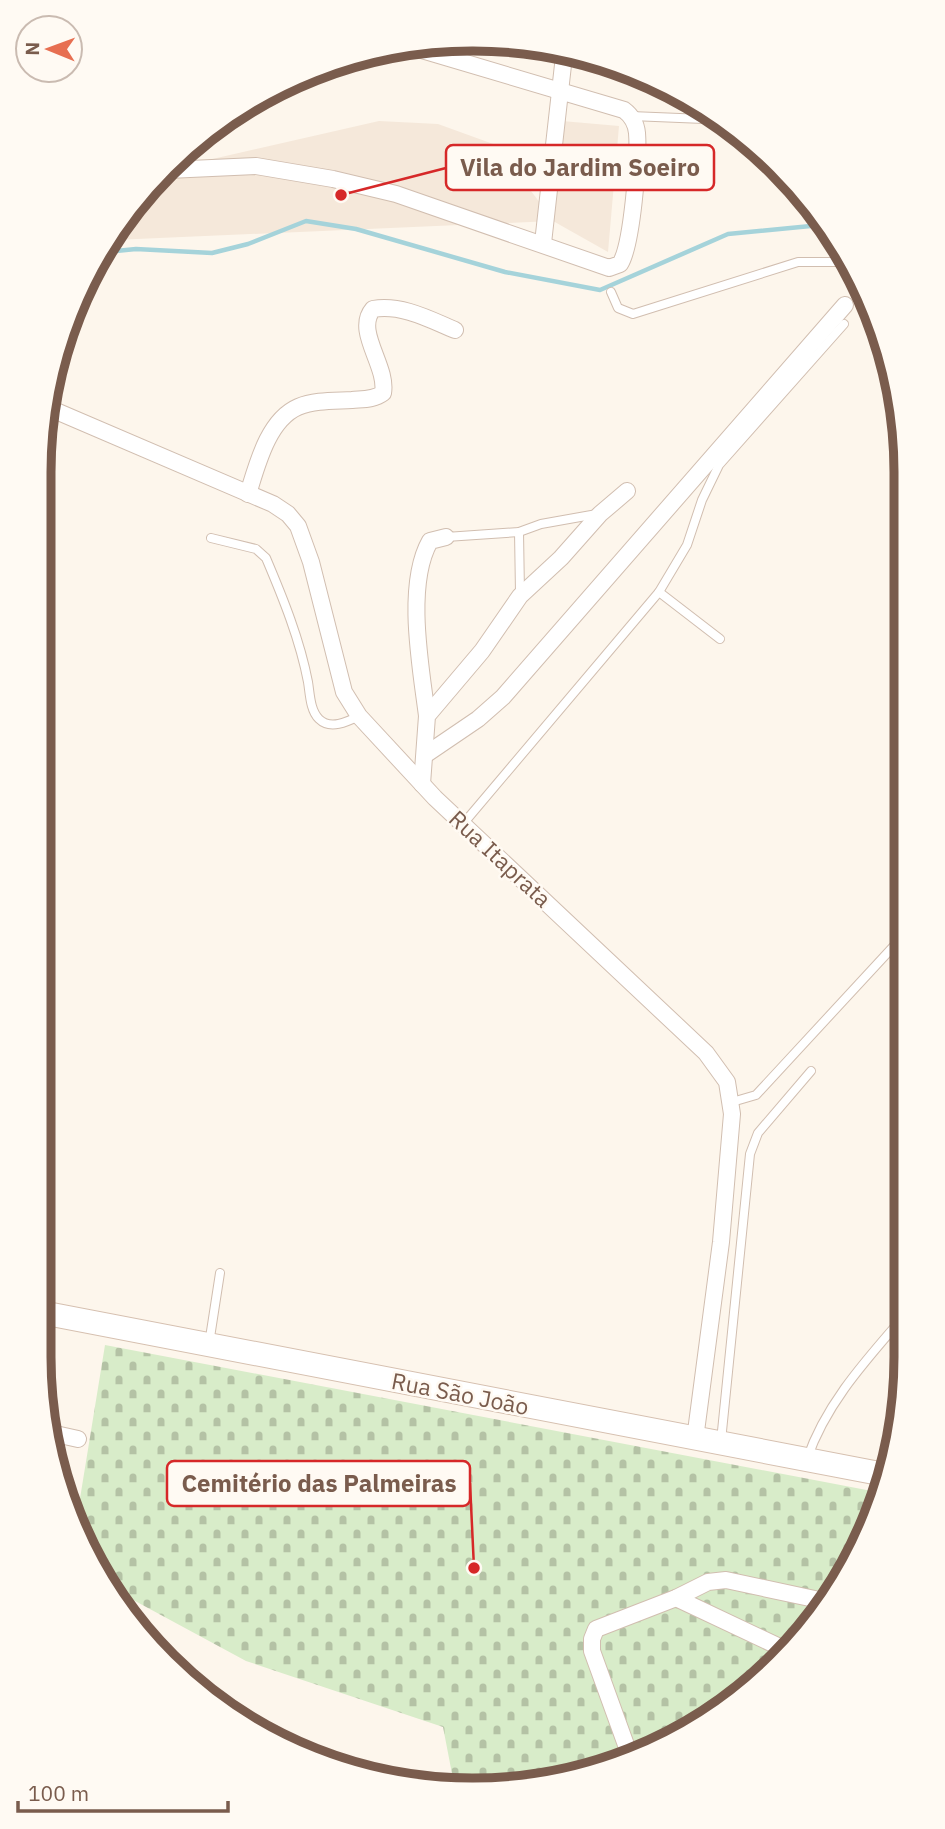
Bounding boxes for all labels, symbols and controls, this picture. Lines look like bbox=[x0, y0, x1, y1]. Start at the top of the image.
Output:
north arrow bbox=[14, 14, 84, 84]
text: N bbox=[20, 42, 44, 56]
callout: Vila do Jardim Soeiro bbox=[446, 145, 714, 190]
text: Vila do Jardim Soeiro bbox=[460, 151, 700, 183]
street label: Rua Itaprata bbox=[443, 803, 558, 913]
street label: Rua São João bbox=[389, 1365, 531, 1421]
callout: Cemitério das Palmeiras bbox=[167, 1461, 470, 1506]
text: Cemitério das Palmeiras bbox=[181, 1467, 457, 1499]
scale bar bbox=[18, 1770, 228, 1814]
text: 100 m bbox=[28, 1779, 89, 1807]

